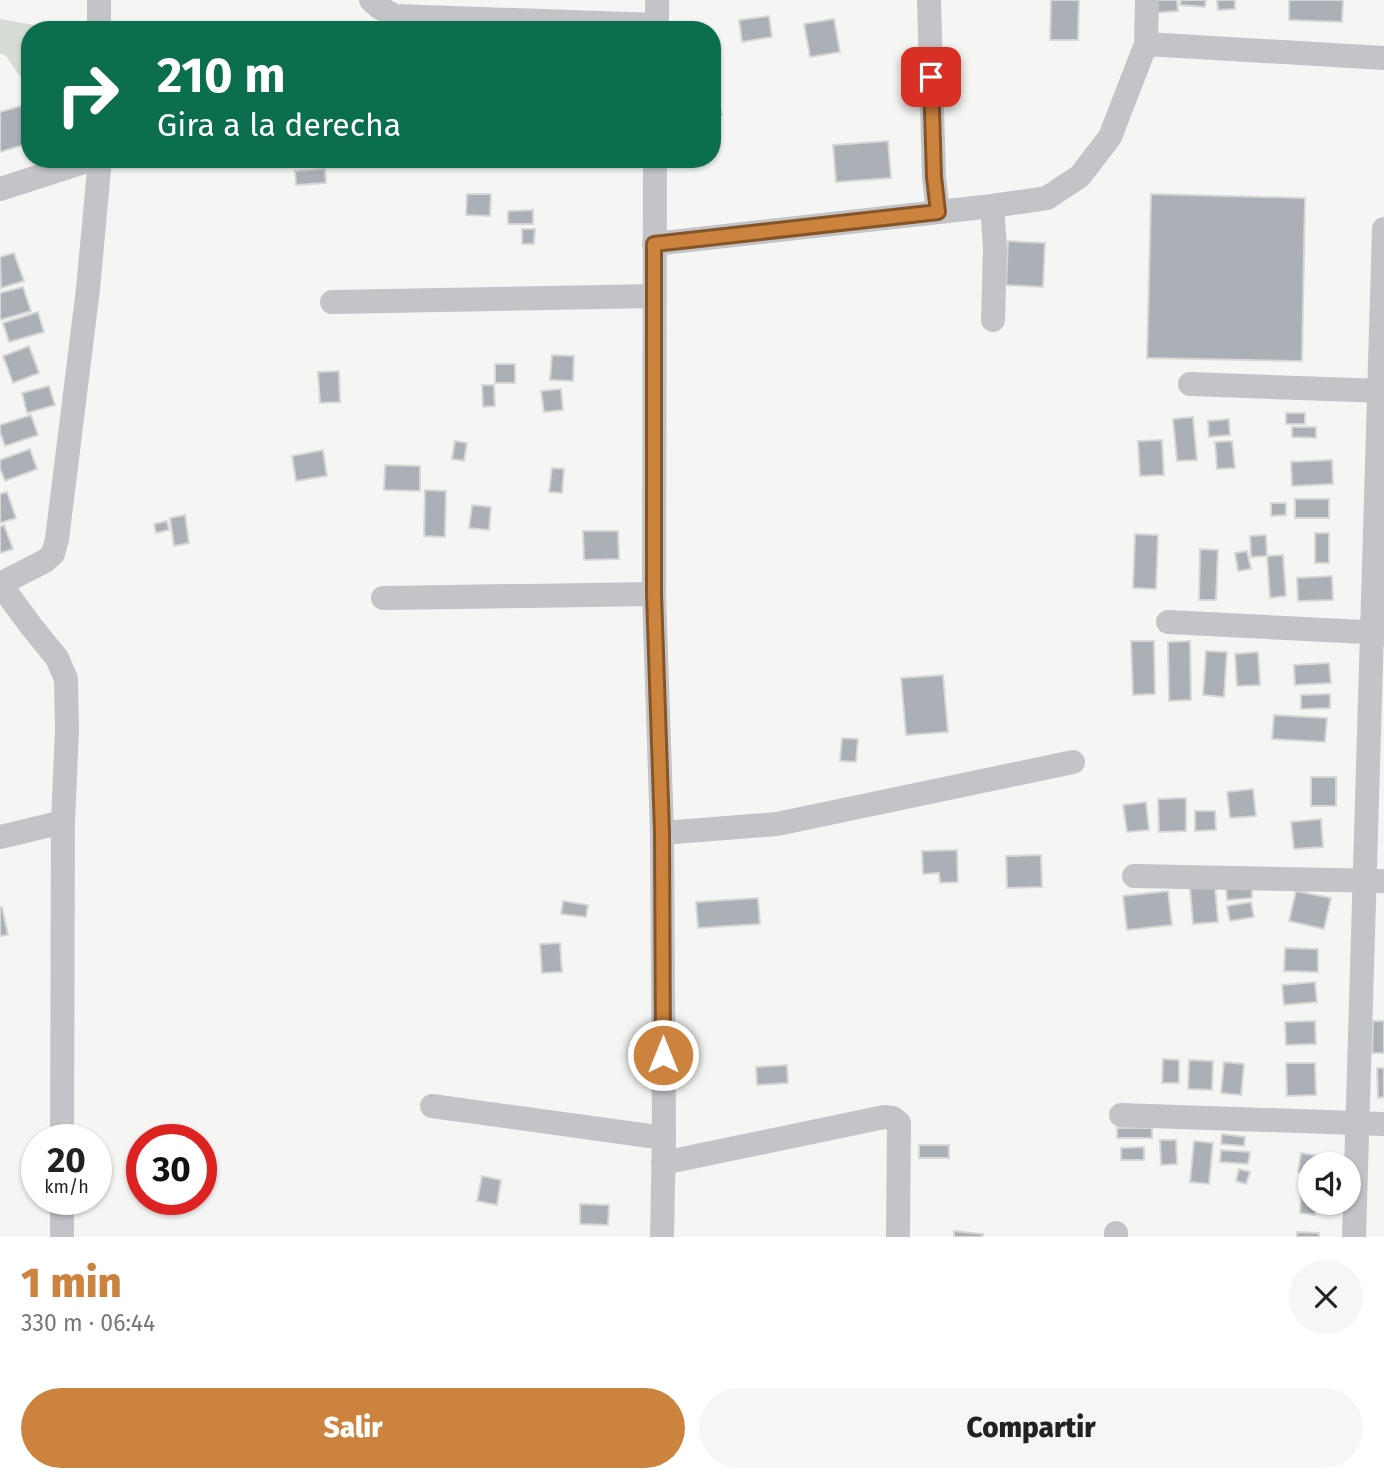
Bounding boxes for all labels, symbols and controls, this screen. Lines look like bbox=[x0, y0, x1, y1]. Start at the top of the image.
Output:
text: 210 m bbox=[157, 46, 286, 105]
pin bbox=[901, 47, 961, 107]
icon: right bbox=[42, 49, 133, 140]
icon: arrive bbox=[912, 58, 950, 96]
text: Gira a la derecha bbox=[157, 106, 401, 144]
position arrow bbox=[626, 1018, 700, 1092]
speed limit sign: 30 bbox=[126, 1124, 217, 1215]
text: 20 bbox=[47, 1139, 86, 1181]
map controls bbox=[1298, 1152, 1361, 1215]
button: sound bbox=[1298, 1152, 1361, 1215]
text: km/h bbox=[44, 1176, 89, 1198]
text: 1 min bbox=[21, 1258, 122, 1308]
button: close bbox=[1289, 1260, 1363, 1334]
text: 330 m · 06:44 bbox=[21, 1309, 155, 1337]
button: Salir bbox=[21, 1388, 685, 1468]
button: Compartir bbox=[699, 1388, 1363, 1468]

